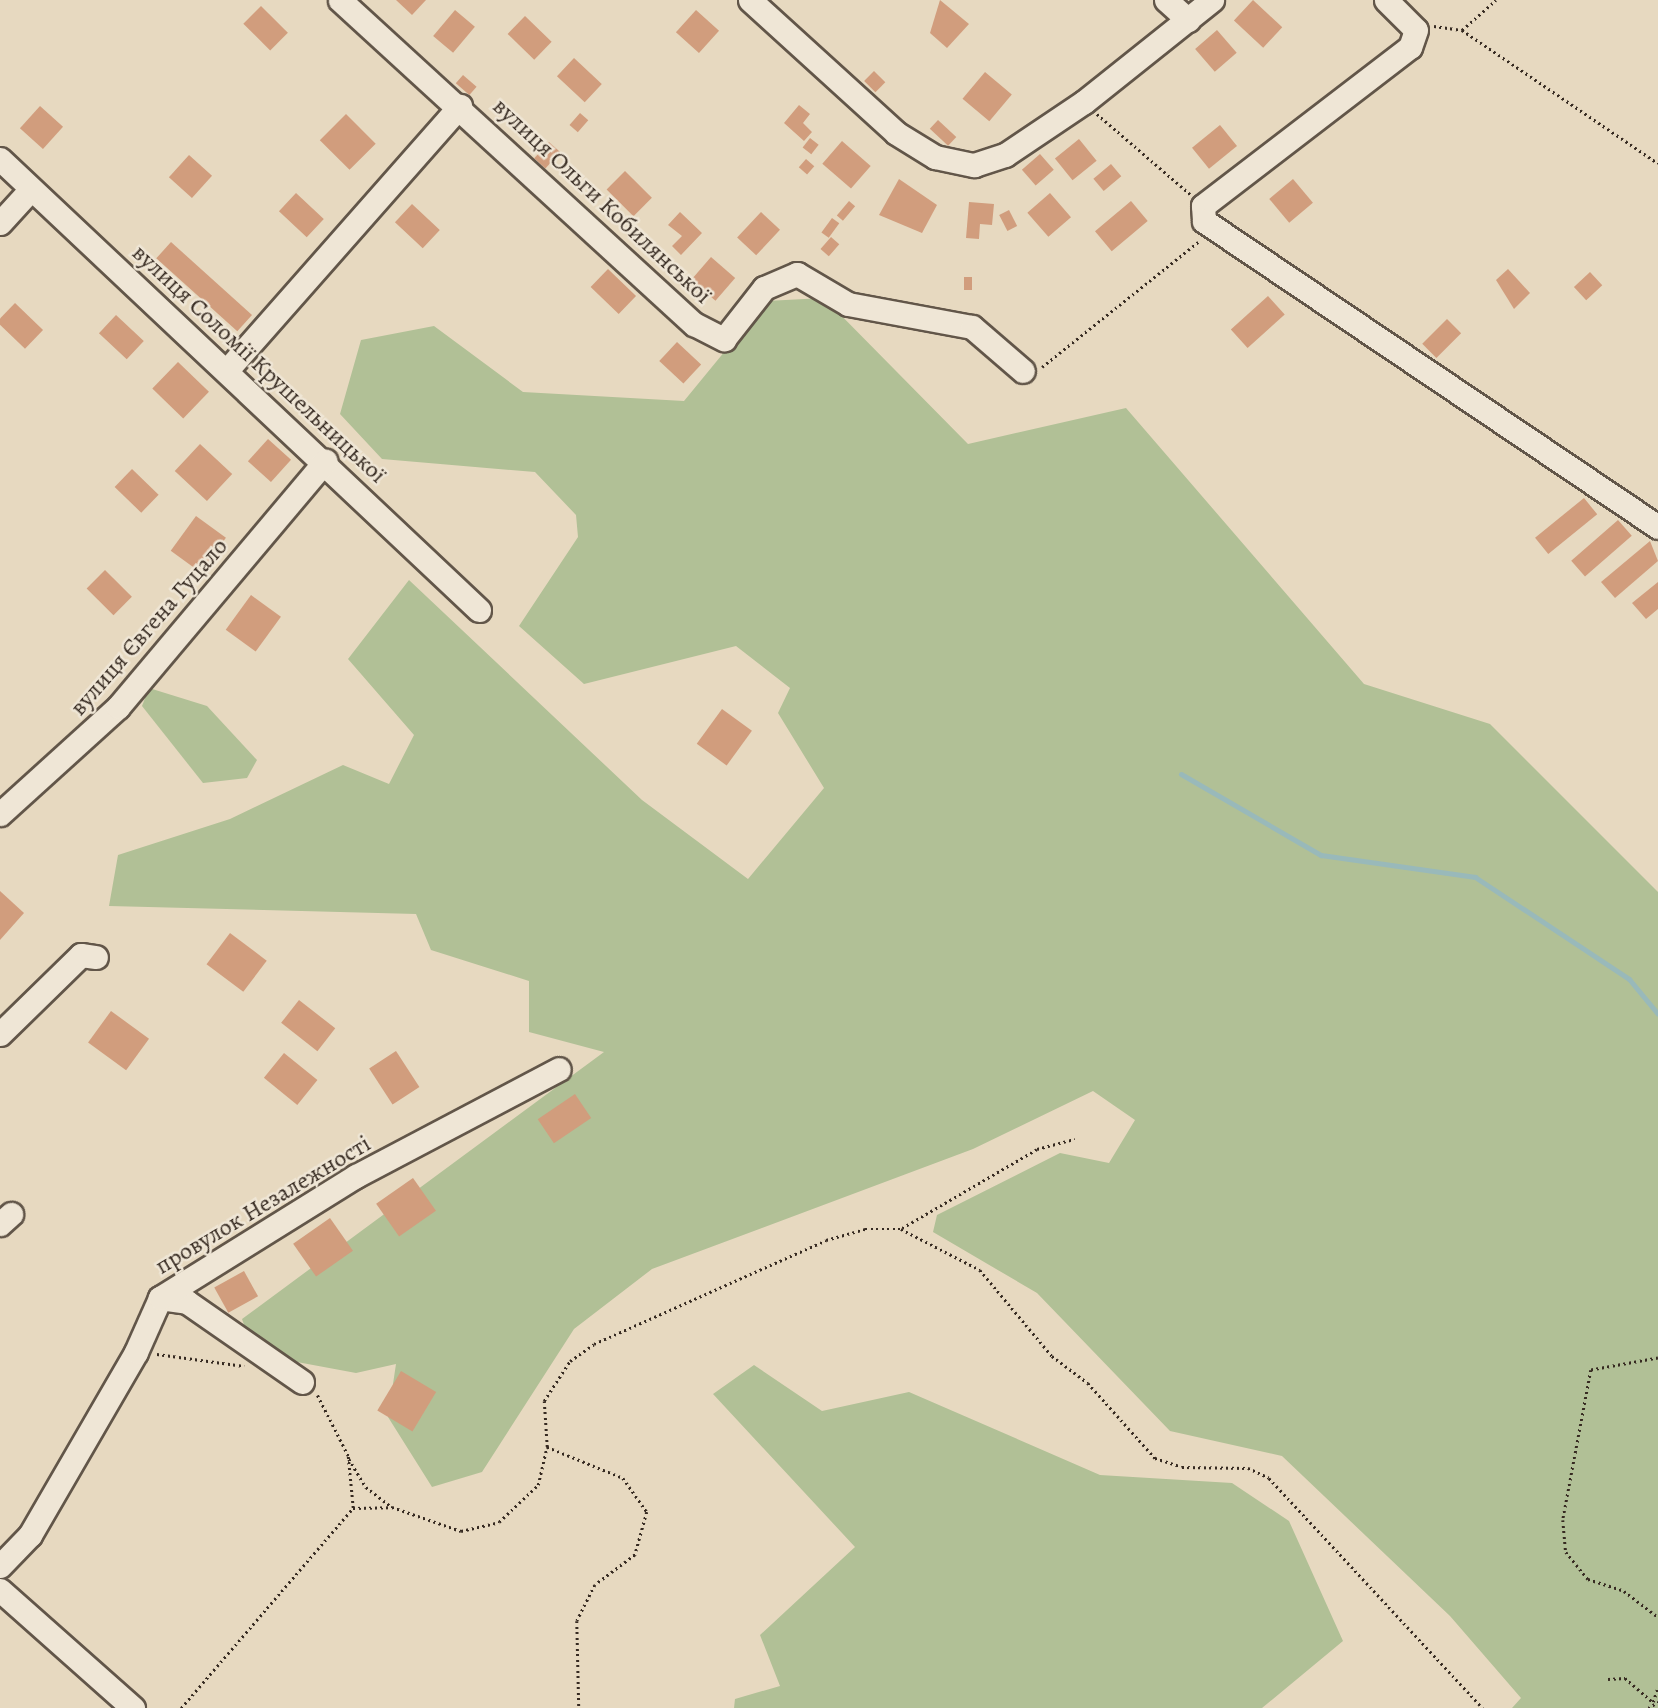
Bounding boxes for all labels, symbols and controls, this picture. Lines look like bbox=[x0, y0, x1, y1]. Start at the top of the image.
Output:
street label: вулиця Ольги Кобилянської bbox=[487, 92, 717, 310]
street label: вулиця Соломії Крушельницької bbox=[126, 239, 392, 489]
street label: вулиця Євгена Гуцало bbox=[64, 532, 234, 722]
street label: провулок Незалежності bbox=[150, 1129, 376, 1281]

